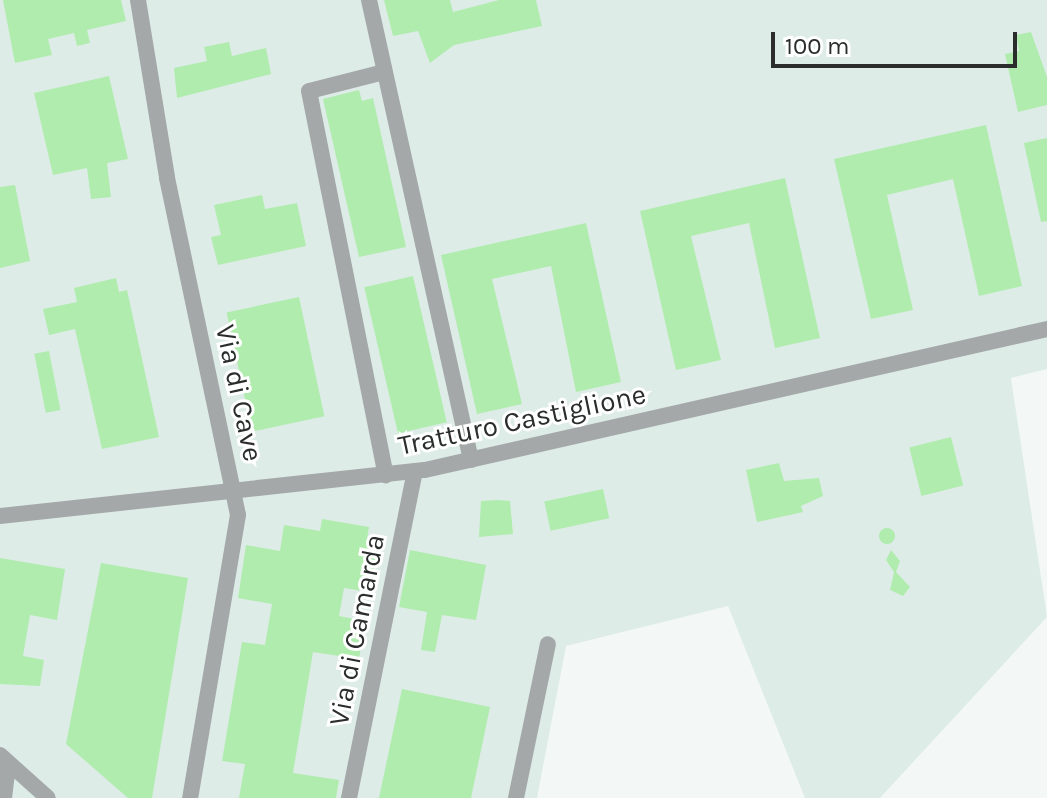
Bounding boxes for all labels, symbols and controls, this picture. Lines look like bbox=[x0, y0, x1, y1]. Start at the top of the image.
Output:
scale bar bbox=[775, 16, 1021, 66]
text: 100 m bbox=[785, 32, 850, 60]
street label: Via di Cave bbox=[208, 322, 270, 464]
street label: Tratturo Castiglione bbox=[395, 377, 649, 463]
street label: Via di Camarda bbox=[322, 532, 392, 728]

